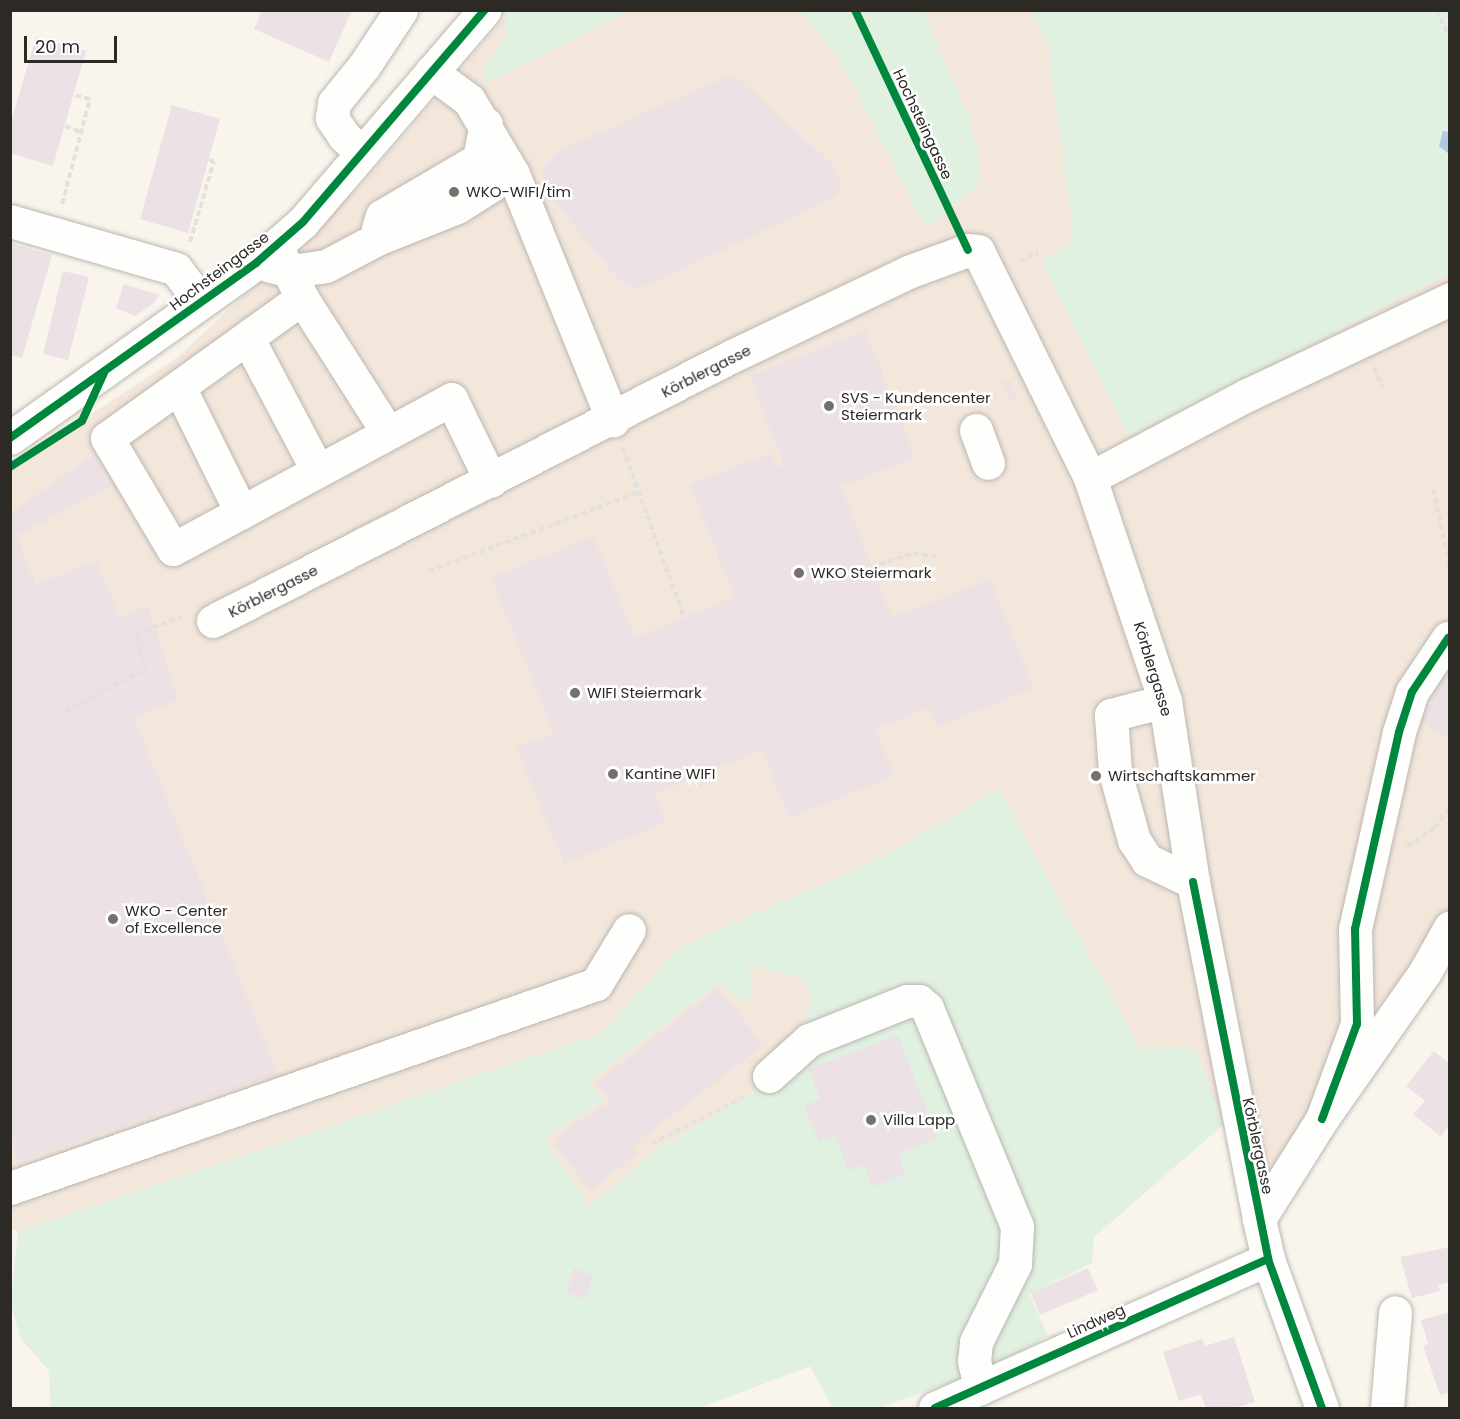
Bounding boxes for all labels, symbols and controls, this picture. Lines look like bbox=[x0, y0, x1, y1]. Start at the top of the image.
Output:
scale bar bbox=[27, 24, 120, 62]
text: 20 m bbox=[35, 34, 80, 59]
street label: Hochsteingasse bbox=[890, 66, 956, 182]
place label: WKO-WIFI/tim bbox=[466, 183, 571, 201]
marker: WKO-WIFI/tim bbox=[447, 185, 461, 199]
street label: Hochsteingasse bbox=[166, 228, 272, 314]
street label: Körblergasse bbox=[658, 341, 754, 401]
place label: SVS - Kundencenter Steiermark bbox=[841, 388, 991, 423]
marker: SVS - Kundencenter Steiermark bbox=[822, 399, 836, 413]
street label: Körblergasse bbox=[225, 561, 321, 621]
place label: WKO Steiermark bbox=[811, 564, 931, 582]
marker: WKO Steiermark bbox=[792, 566, 806, 580]
street label: Körblergasse bbox=[1130, 619, 1176, 719]
place label: WIFI Steiermark bbox=[587, 684, 702, 702]
marker: WIFI Steiermark bbox=[568, 686, 582, 700]
place label: Kantine WIFI bbox=[625, 765, 715, 783]
marker: Kantine WIFI bbox=[606, 767, 620, 781]
place label: Wirtschaftskammer bbox=[1108, 767, 1256, 785]
marker: Wirtschaftskammer bbox=[1089, 769, 1103, 783]
place label: WKO - Center of Excellence bbox=[125, 901, 228, 936]
marker: WKO - Center of Excellence bbox=[106, 912, 120, 926]
street label: Körblergasse bbox=[1239, 1096, 1277, 1196]
place label: Villa Lapp bbox=[883, 1111, 955, 1129]
marker: Villa Lapp bbox=[864, 1113, 878, 1127]
street label: Lindweg bbox=[1064, 1300, 1128, 1342]

